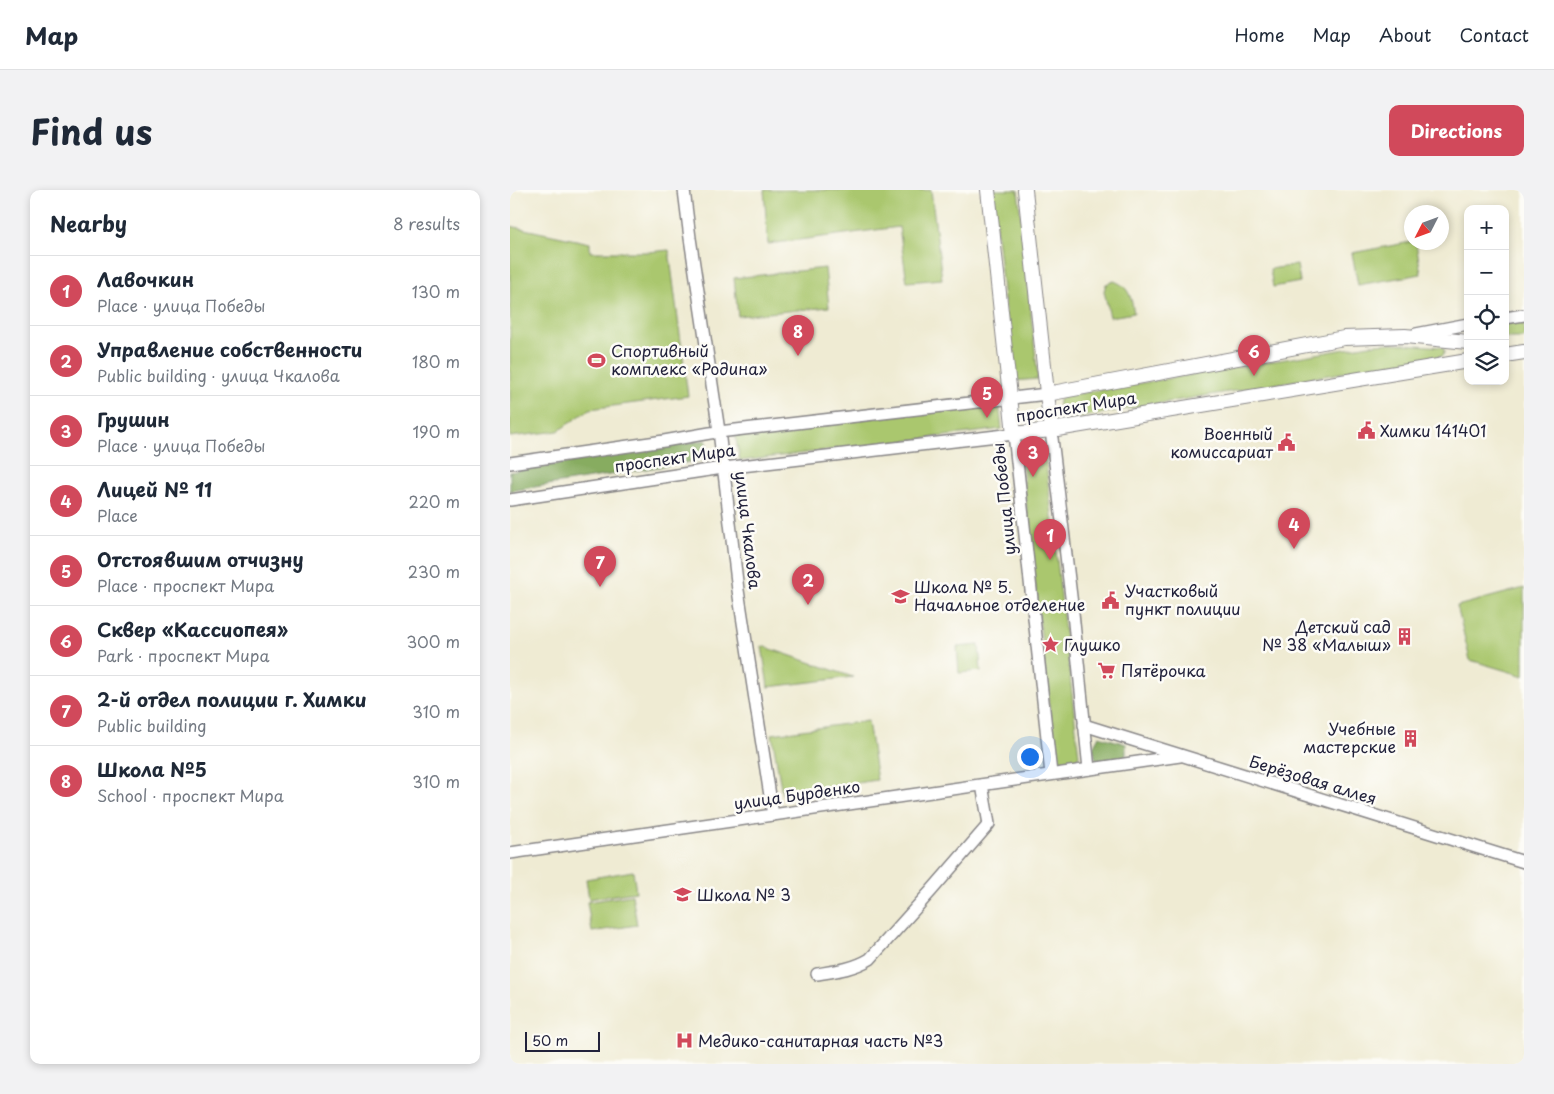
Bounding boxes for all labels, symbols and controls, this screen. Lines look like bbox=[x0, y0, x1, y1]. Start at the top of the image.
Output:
text: Map bbox=[25, 17, 78, 53]
text: Home bbox=[1234, 21, 1284, 48]
text: Map bbox=[1312, 21, 1351, 48]
text: About bbox=[1379, 21, 1431, 48]
text: Contact bbox=[1459, 21, 1529, 48]
text: Find us bbox=[30, 104, 152, 157]
button: Directions bbox=[1389, 105, 1524, 156]
north arrow bbox=[1404, 205, 1449, 250]
map controls bbox=[1464, 205, 1509, 385]
button: + bbox=[1464, 205, 1509, 250]
text: Nearby bbox=[50, 207, 127, 239]
text: 8 results bbox=[393, 211, 460, 235]
button: − bbox=[1464, 250, 1509, 295]
text: Лавочкин bbox=[97, 265, 194, 293]
text: 1 bbox=[62, 279, 70, 303]
text: 130 m bbox=[412, 279, 460, 303]
text: Place · улица Победы bbox=[97, 293, 266, 317]
button: locate bbox=[1464, 295, 1509, 340]
pin: 8 bbox=[782, 315, 814, 356]
text: Управление собственности bbox=[97, 335, 363, 363]
pin: 6 bbox=[1238, 335, 1270, 376]
place label: Спортивный комплекс «Родина» bbox=[611, 338, 767, 380]
button: layers bbox=[1464, 340, 1509, 385]
text: 2 bbox=[60, 349, 72, 373]
text: 180 m bbox=[412, 349, 460, 373]
sports icon: Спортивный комплекс «Родина» bbox=[587, 350, 607, 370]
text: Public building · улица Чкалова bbox=[97, 363, 340, 387]
pin: 5 bbox=[971, 377, 1003, 418]
street label: проспект Мира bbox=[1014, 385, 1138, 427]
text: Грушин bbox=[97, 405, 170, 433]
place label: Химки 141401 bbox=[1380, 418, 1486, 442]
text: 3 bbox=[61, 419, 71, 443]
text: 190 m bbox=[412, 419, 460, 443]
place label: Военный комиссариат bbox=[1170, 421, 1273, 463]
public building icon: Химки 141401 bbox=[1356, 421, 1376, 441]
text: Place · улица Победы bbox=[97, 433, 266, 457]
public building icon: Военный комиссариат bbox=[1277, 433, 1297, 453]
pin: 3 bbox=[1017, 436, 1049, 477]
street label: проспект Мира bbox=[613, 437, 737, 477]
street label: улица Победы bbox=[985, 442, 1021, 556]
street label: улица Чкалова bbox=[730, 469, 768, 590]
text: Лицей № 11 bbox=[97, 475, 212, 503]
text: 4 bbox=[61, 489, 71, 513]
text: 220 m bbox=[409, 489, 460, 513]
text: Place bbox=[97, 503, 138, 527]
pin: 4 bbox=[1278, 508, 1310, 549]
pin: 1 bbox=[1034, 519, 1066, 560]
text: Отстоявшим отчизну bbox=[97, 545, 304, 573]
pin: 7 bbox=[584, 546, 616, 587]
text: 5 bbox=[61, 559, 71, 583]
text: 230 m bbox=[408, 559, 460, 583]
pin: 2 bbox=[792, 564, 824, 605]
text: Place · проспект Мира bbox=[97, 573, 274, 597]
place label: Школа № 5. Начальное отделение bbox=[914, 574, 1085, 616]
place label: Участковый пункт полиции bbox=[1125, 578, 1241, 620]
school or university icon: Школа № 5. Начальное отделение bbox=[890, 586, 910, 606]
public building icon: Участковый пункт полиции bbox=[1101, 590, 1121, 610]
place label: Детский сад № 38 «Малыш» bbox=[1262, 614, 1391, 656]
text: Сквер «Кассиопея» bbox=[97, 615, 288, 643]
building icon: Детский сад № 38 «Малыш» bbox=[1395, 626, 1415, 646]
text: 6 bbox=[60, 629, 72, 653]
text: 300 m bbox=[406, 629, 460, 653]
place label: Глушко bbox=[1064, 632, 1121, 656]
place icon: Глушко bbox=[1040, 635, 1060, 655]
text: Park · проспект Мира bbox=[97, 643, 269, 667]
place label: Пятёрочка bbox=[1121, 658, 1206, 682]
supermarket icon: Пятёрочка bbox=[1097, 661, 1117, 681]
text: 2-й отдел полиции г. Химки bbox=[97, 685, 367, 713]
text: 7 bbox=[61, 699, 71, 723]
text: 310 m bbox=[412, 699, 460, 723]
text: Public building bbox=[97, 713, 207, 737]
place label: Учебные мастерские bbox=[1303, 716, 1396, 758]
building icon: Учебные мастерские bbox=[1400, 728, 1420, 748]
your location bbox=[1017, 744, 1043, 770]
street label: Берёзовая аллея bbox=[1247, 748, 1380, 810]
text: Школа №5 bbox=[97, 755, 207, 783]
text: 8 bbox=[61, 769, 71, 793]
text: 310 m bbox=[412, 769, 460, 793]
street label: улица Бурденко bbox=[732, 773, 862, 815]
text: School · проспект Мира bbox=[97, 783, 284, 807]
place label: Школа № 3 bbox=[697, 882, 791, 906]
school or university icon: Школа № 3 bbox=[673, 885, 693, 905]
place label: Медико-санитарная часть №3 bbox=[698, 1028, 943, 1052]
scale bar bbox=[525, 1029, 600, 1052]
text: 50 m bbox=[532, 1030, 568, 1051]
hospital icon: Медико-санитарная часть №3 bbox=[674, 1031, 694, 1051]

